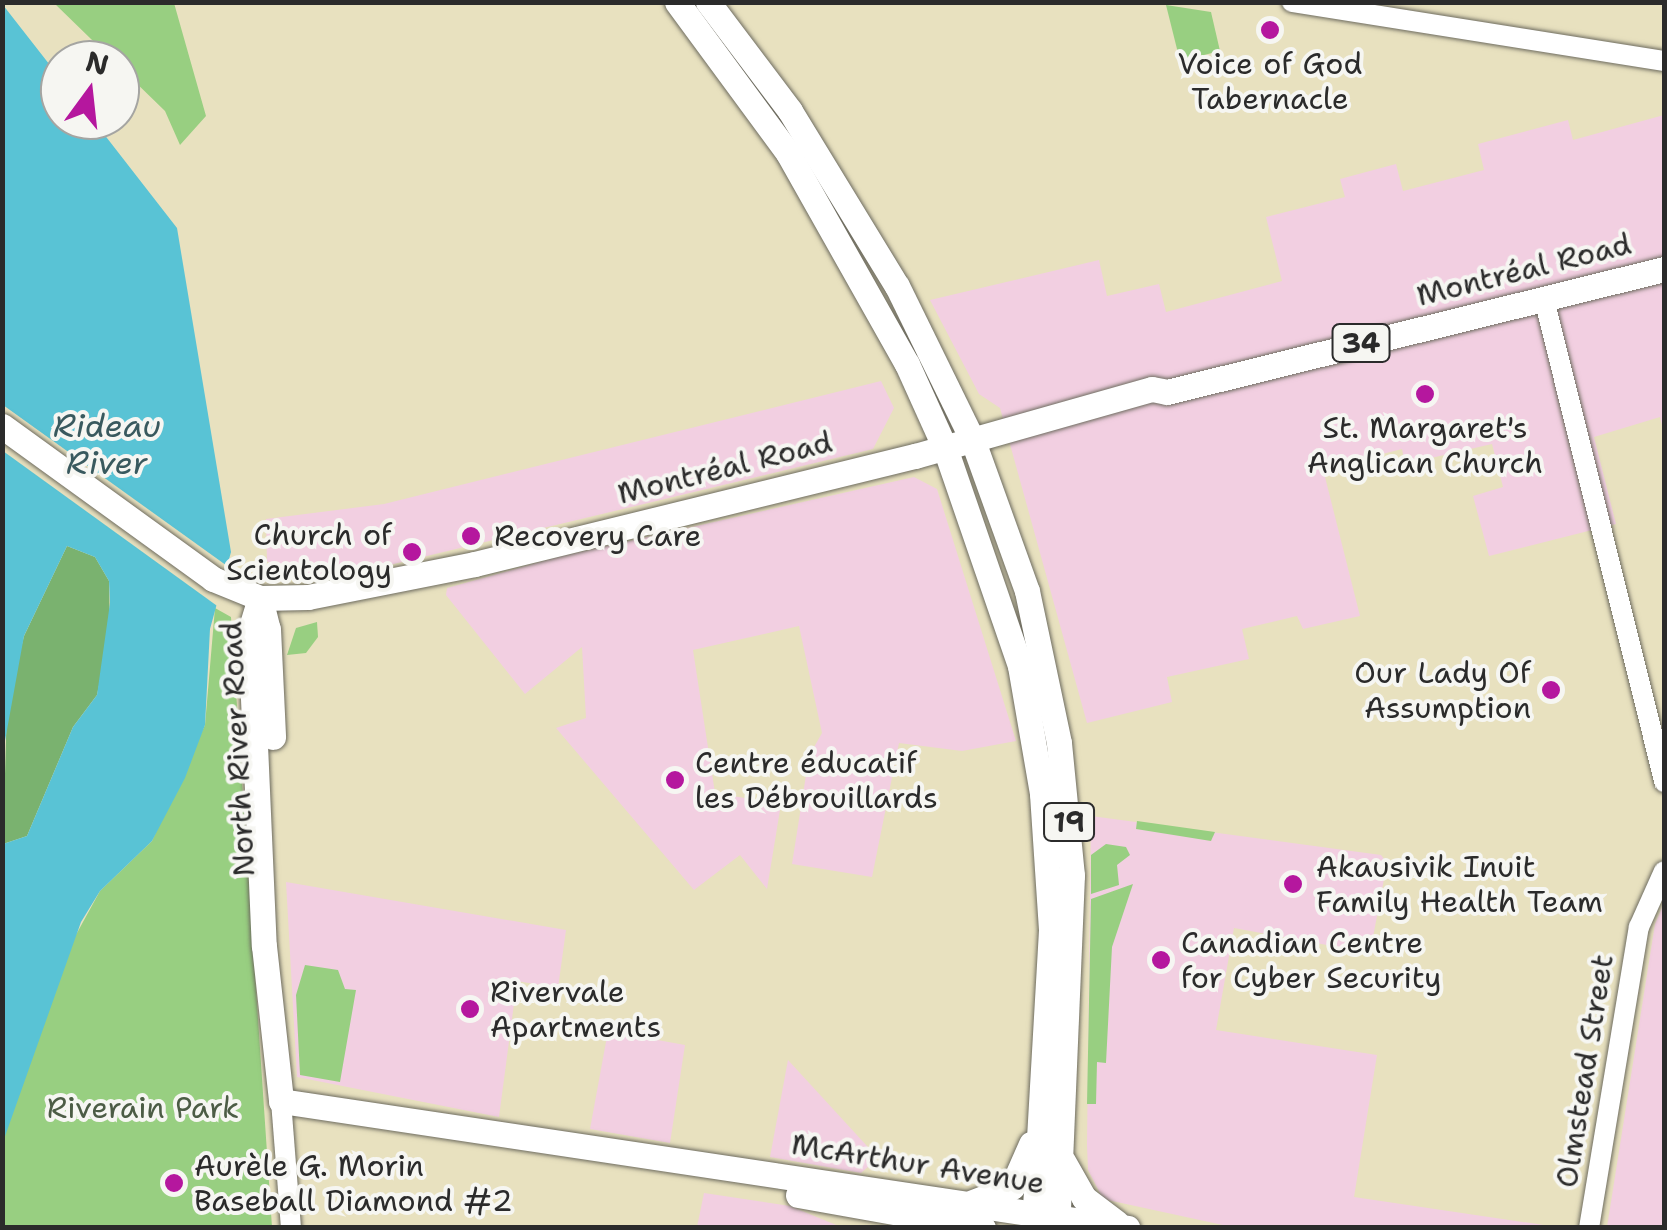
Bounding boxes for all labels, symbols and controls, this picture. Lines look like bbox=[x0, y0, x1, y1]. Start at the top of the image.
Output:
marker: Voice of God Tabernacle bbox=[1259, 19, 1281, 41]
north arrow bbox=[40, 40, 140, 140]
text: N bbox=[82, 42, 113, 84]
place label: Voice of God Tabernacle bbox=[1178, 46, 1362, 116]
street label: Montréal Road bbox=[1413, 226, 1635, 314]
road number: 34 bbox=[1331, 320, 1391, 366]
marker: St. Margaret's Anglican Church bbox=[1414, 383, 1436, 405]
water label: Rideau River bbox=[53, 408, 161, 483]
place label: St. Margaret's Anglican Church bbox=[1307, 410, 1543, 480]
street label: Montréal Road bbox=[614, 424, 836, 512]
place label: Church of Scientology bbox=[226, 517, 392, 588]
place label: Recovery Care bbox=[494, 518, 701, 554]
marker: Recovery Care bbox=[458, 523, 484, 549]
marker: Church of Scientology bbox=[401, 541, 423, 563]
street label: North River Road bbox=[213, 620, 263, 878]
place label: Our Lady Of Assumption bbox=[1354, 655, 1531, 726]
marker: Our Lady Of Assumption bbox=[1540, 679, 1562, 701]
place label: Centre éducatif les Débrouillards bbox=[695, 745, 938, 816]
marker: Centre éducatif les Débrouillards bbox=[664, 769, 686, 791]
road number: 19 bbox=[1042, 799, 1096, 845]
place label: Akausivik Inuit Family Health Team bbox=[1316, 849, 1603, 920]
marker: Akausivik Inuit Family Health Team bbox=[1280, 871, 1306, 897]
place label: Canadian Centre for Cyber Security bbox=[1181, 925, 1442, 996]
marker: Canadian Centre for Cyber Security bbox=[1150, 949, 1172, 971]
street label: Olmstead Street bbox=[1549, 952, 1621, 1190]
place label: Rivervale Apartments bbox=[490, 974, 661, 1044]
marker: Rivervale Apartments bbox=[459, 998, 481, 1020]
park label: Riverain Park bbox=[47, 1090, 239, 1126]
street label: McArthur Avenue bbox=[789, 1126, 1047, 1202]
place label: Aurèle G. Morin Baseball Diamond #2 bbox=[194, 1148, 513, 1218]
marker: Aurèle G. Morin Baseball Diamond #2 bbox=[163, 1172, 185, 1194]

